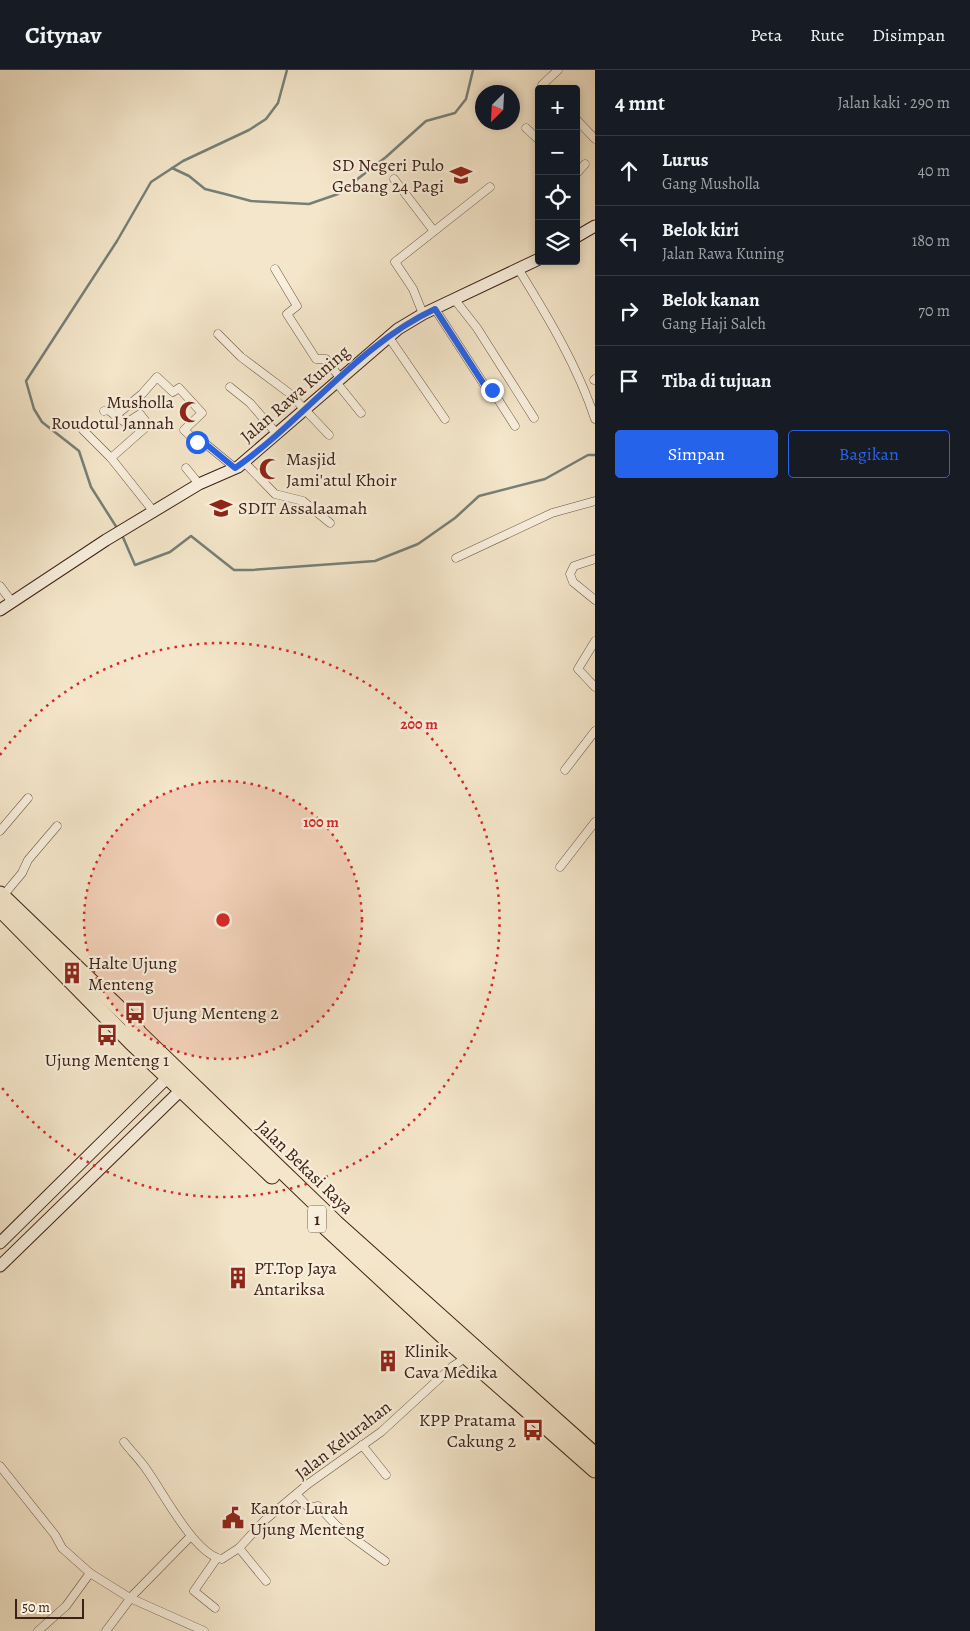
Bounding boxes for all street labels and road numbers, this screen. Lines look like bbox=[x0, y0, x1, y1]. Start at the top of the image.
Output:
street label: Jalan Rawa Kuning bbox=[235, 340, 355, 448]
street label: Jalan Bekasi Raya bbox=[251, 1115, 359, 1220]
road number: 1 bbox=[308, 1206, 326, 1232]
street label: Jalan Kelurahan bbox=[290, 1395, 396, 1485]

